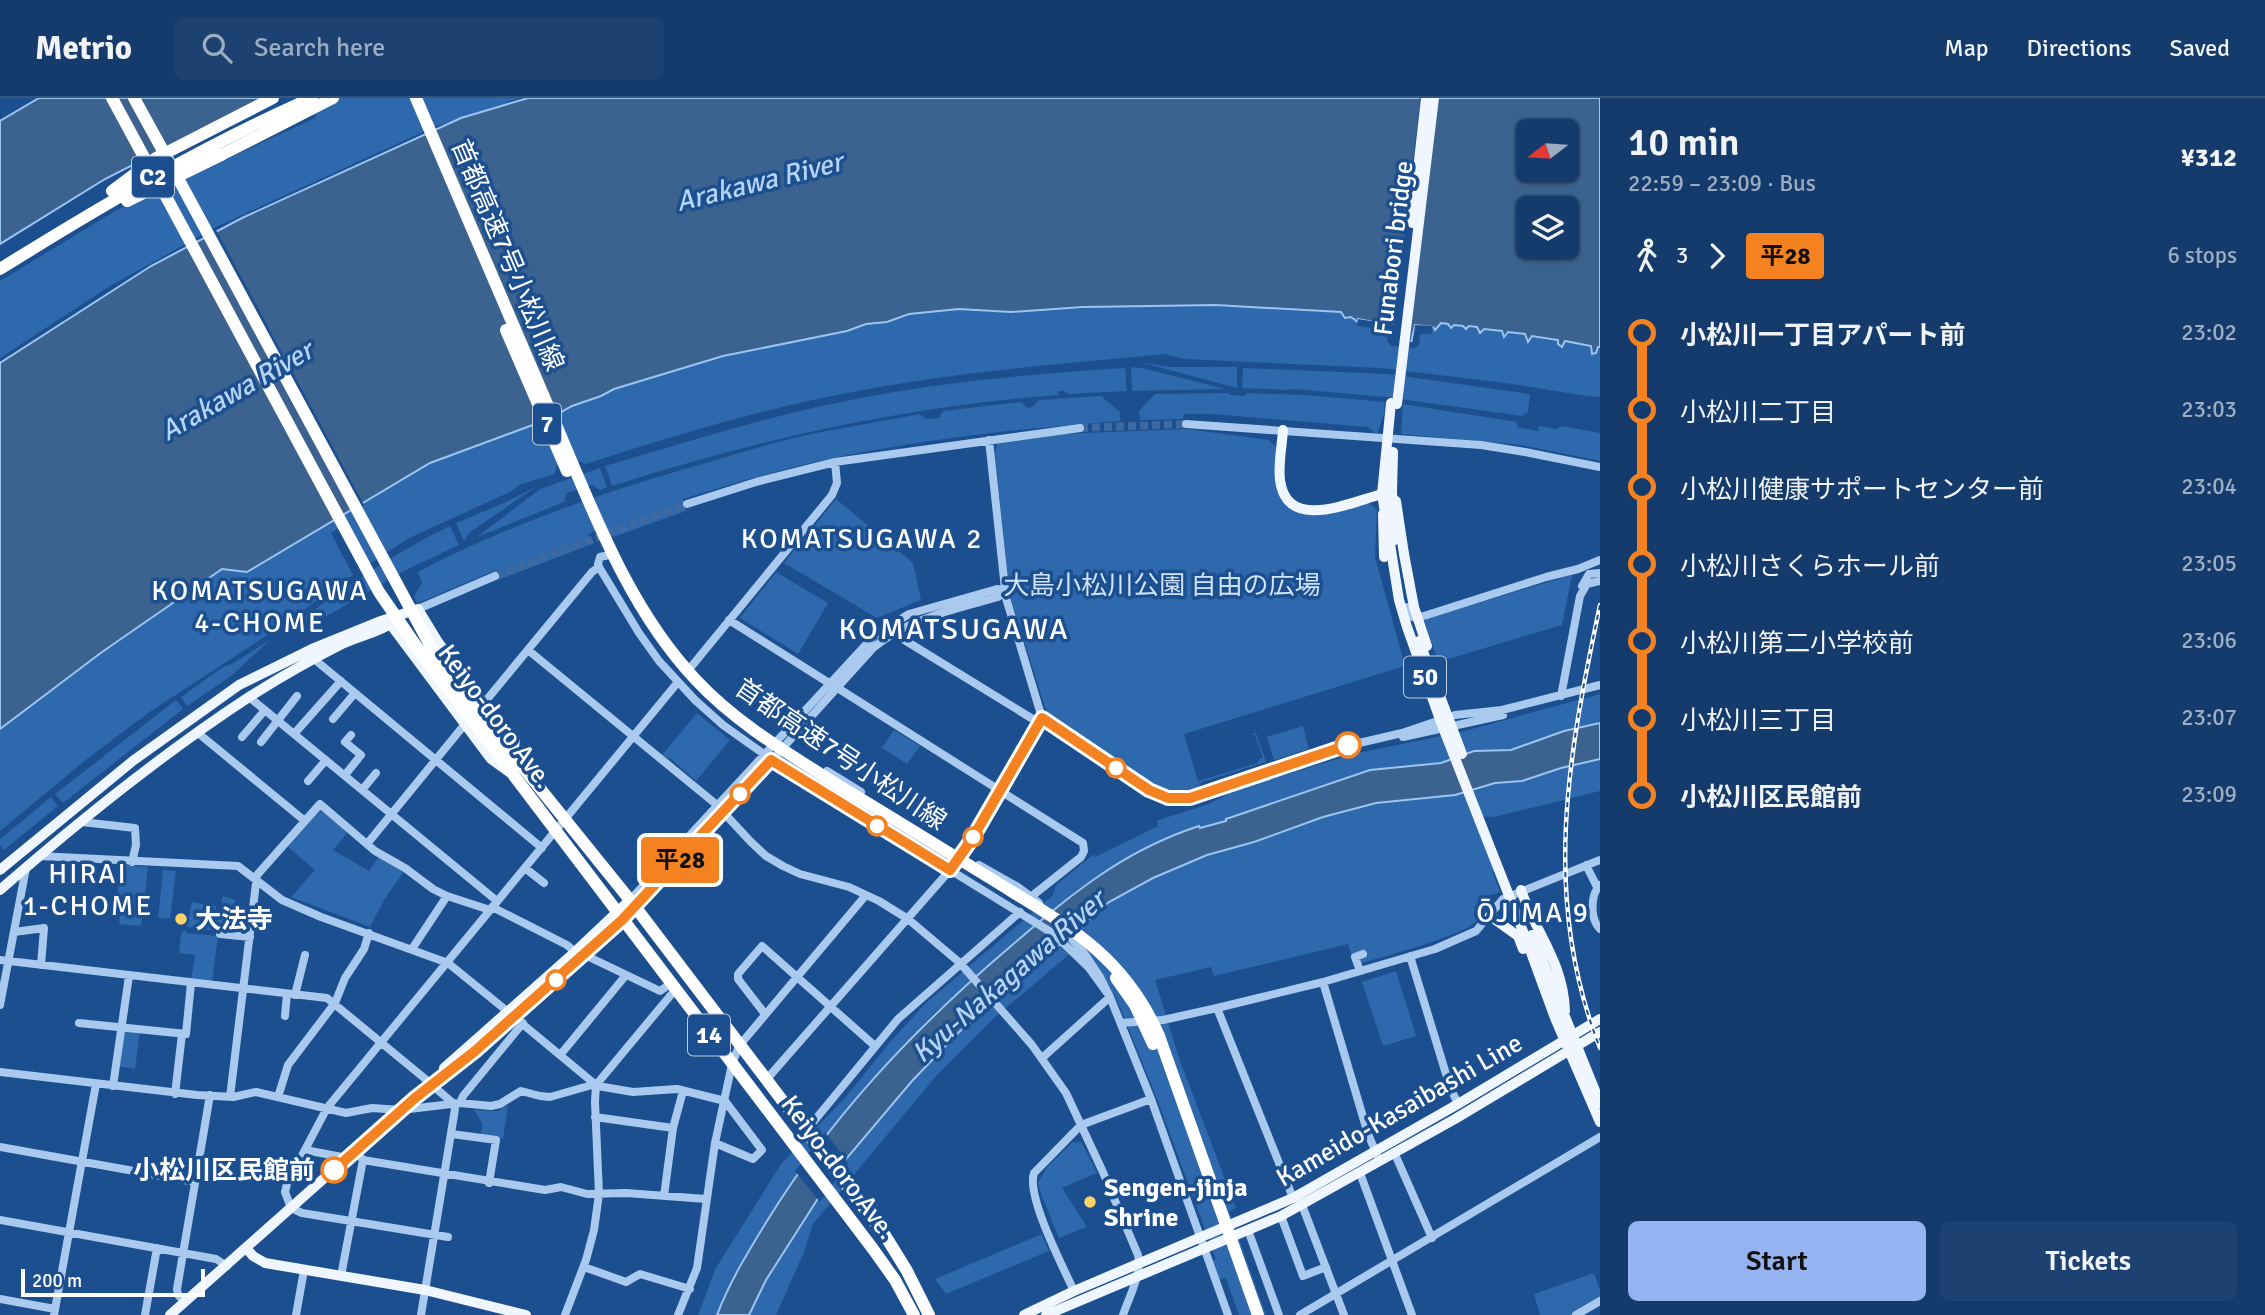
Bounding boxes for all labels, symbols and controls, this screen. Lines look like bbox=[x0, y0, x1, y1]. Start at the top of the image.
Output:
search box bbox=[174, 17, 664, 80]
text: Metrio bbox=[35, 28, 132, 69]
icon: search bbox=[198, 29, 236, 67]
text: Search here bbox=[254, 32, 385, 64]
text: Map bbox=[1944, 33, 1989, 63]
text: Directions bbox=[2027, 33, 2132, 63]
text: Saved bbox=[2170, 33, 2230, 63]
north arrow bbox=[1516, 119, 1578, 182]
map controls bbox=[1516, 119, 1579, 259]
text: 10 min bbox=[1628, 119, 1740, 166]
street label: 首都高速7号小松川線 bbox=[444, 135, 570, 376]
text: ¥312 bbox=[2181, 142, 2237, 174]
water label: Arakawa River bbox=[672, 144, 850, 219]
road number: C2 bbox=[132, 156, 174, 198]
street label: Funabori bridge bbox=[1367, 159, 1421, 337]
text: 22:59 – 23:09 · Bus bbox=[1628, 169, 1816, 198]
button: layers bbox=[1516, 196, 1579, 259]
icon: walk bbox=[1628, 237, 1666, 275]
icon: forward bbox=[1698, 237, 1736, 275]
text: 3 bbox=[1676, 241, 1688, 270]
text: 平28 bbox=[1760, 241, 1810, 271]
text: 6 stops bbox=[2167, 241, 2237, 270]
text: 23:02 bbox=[2181, 318, 2237, 347]
text: 小松川一丁目アパート前 bbox=[1680, 320, 1965, 352]
water label: Arakawa River bbox=[154, 332, 322, 448]
text: 23:03 bbox=[2181, 395, 2237, 424]
text: 小松川二丁目 bbox=[1680, 397, 1836, 429]
road number: 7 bbox=[533, 404, 561, 444]
text: 23:04 bbox=[2181, 472, 2237, 501]
text: 小松川健康サポートセンター前 bbox=[1680, 474, 2044, 506]
district label: KOMATSUGAWA 2 bbox=[741, 522, 983, 556]
text: 23:05 bbox=[2181, 549, 2237, 578]
text: 小松川さくらホール前 bbox=[1680, 551, 1940, 583]
park label: 大島小松川公園 自由の広場 bbox=[1003, 570, 1321, 602]
district label: KOMATSUGAWA 4-CHOME bbox=[151, 574, 369, 640]
district label: KOMATSUGAWA bbox=[838, 611, 1070, 648]
text: 23:06 bbox=[2181, 626, 2237, 655]
text: 小松川第二小学校前 bbox=[1680, 628, 1914, 660]
street label: Keiyo-doro Ave. bbox=[431, 638, 560, 795]
road number: 50 bbox=[1404, 656, 1446, 698]
street label: 首都高速7号小松川線 bbox=[729, 672, 952, 837]
text: 23:07 bbox=[2181, 703, 2237, 732]
text: 小松川三丁目 bbox=[1680, 705, 1836, 737]
unlabelled marker bbox=[1335, 732, 1361, 758]
unlabelled marker bbox=[1106, 758, 1126, 778]
text: 23:09 bbox=[2181, 780, 2237, 809]
text: 小松川区民館前 bbox=[1680, 782, 1862, 814]
unlabelled marker bbox=[730, 784, 750, 804]
unlabelled marker bbox=[867, 816, 887, 836]
unlabelled marker bbox=[963, 827, 983, 847]
line badge: 平28 bbox=[640, 837, 720, 883]
text: 平28 bbox=[655, 845, 705, 875]
district label: HIRAI 1-CHOME bbox=[23, 857, 153, 923]
water label: Kyu-Nakagawa River bbox=[905, 881, 1115, 1070]
district label: ŌJIMA 9 bbox=[1476, 896, 1590, 930]
place label: 大法寺 bbox=[195, 904, 273, 936]
marker: 大法寺 bbox=[173, 911, 189, 927]
unlabelled marker bbox=[546, 970, 566, 990]
road number: 14 bbox=[688, 1015, 730, 1056]
street label: Kameido-Kasaibashi Line bbox=[1271, 1027, 1528, 1194]
street label: Keiyo-doro Ave. bbox=[774, 1089, 903, 1246]
place label: 小松川区民館前 bbox=[133, 1155, 315, 1187]
marker: 小松川区民館前 bbox=[321, 1157, 347, 1183]
place label: Sengen-jinja Shrine bbox=[1104, 1172, 1248, 1234]
marker: Sengen-jinja Shrine bbox=[1082, 1194, 1098, 1210]
button: Start bbox=[1628, 1221, 1926, 1301]
button: Tickets bbox=[1940, 1221, 2237, 1301]
scale bar bbox=[21, 1266, 205, 1298]
text: 200 m bbox=[32, 1269, 82, 1293]

